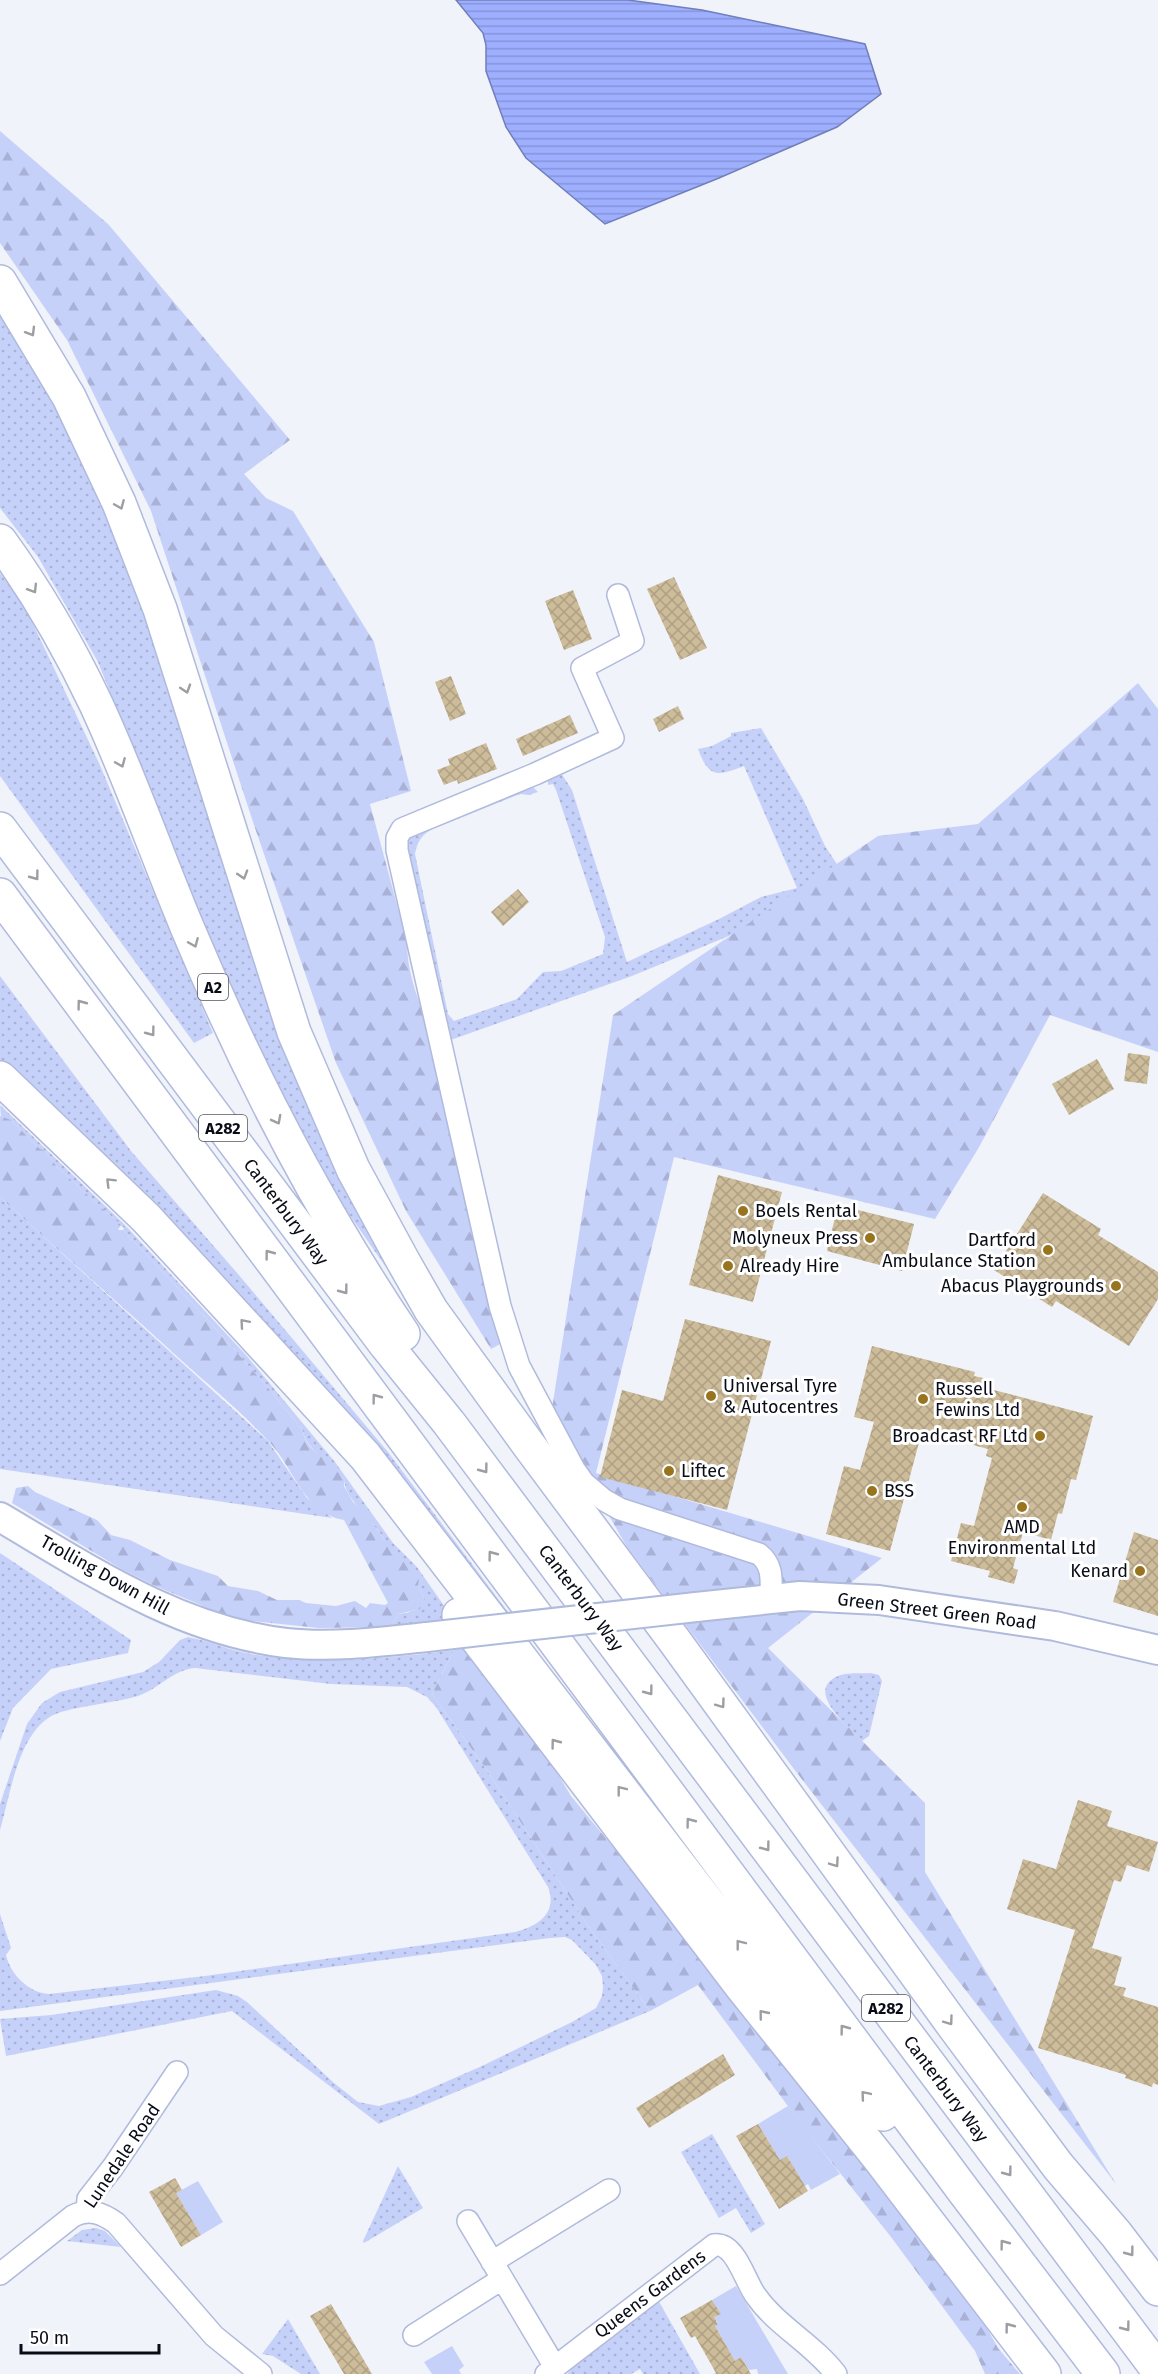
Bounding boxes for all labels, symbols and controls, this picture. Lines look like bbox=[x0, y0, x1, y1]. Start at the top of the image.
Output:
one-way arrow bbox=[24, 326, 35, 336]
one-way arrow bbox=[113, 499, 125, 510]
one-way arrow bbox=[25, 583, 37, 593]
one-way arrow bbox=[178, 683, 191, 694]
one-way arrow bbox=[114, 756, 126, 767]
one-way arrow bbox=[236, 869, 248, 880]
one-way arrow bbox=[28, 870, 39, 881]
one-way arrow bbox=[187, 937, 199, 948]
road number: A2 bbox=[198, 974, 228, 1000]
one-way arrow bbox=[77, 1000, 88, 1011]
one-way arrow bbox=[144, 1026, 155, 1037]
one-way arrow bbox=[270, 1113, 281, 1124]
road number: A282 bbox=[199, 1115, 247, 1141]
street label: Canterbury Way bbox=[239, 1154, 333, 1270]
one-way arrow bbox=[106, 1178, 116, 1189]
place label: Boels Rental bbox=[755, 1200, 857, 1222]
marker: Boels Rental bbox=[736, 1204, 750, 1218]
place label: Molyneux Press bbox=[732, 1227, 858, 1249]
place label: Dartford Ambulance Station bbox=[882, 1229, 1036, 1272]
marker: Molyneux Press bbox=[863, 1231, 877, 1245]
marker: Dartford Ambulance Station bbox=[1041, 1243, 1055, 1257]
one-way arrow bbox=[265, 1250, 276, 1261]
place label: Already Hire bbox=[740, 1255, 839, 1277]
marker: Already Hire bbox=[721, 1259, 735, 1273]
place label: Abacus Playgrounds bbox=[941, 1275, 1104, 1297]
marker: Abacus Playgrounds bbox=[1109, 1279, 1123, 1293]
one-way arrow bbox=[336, 1283, 347, 1294]
one-way arrow bbox=[240, 1320, 251, 1330]
place label: Universal Tyre & Autocentres bbox=[723, 1375, 838, 1418]
place label: Russell Fewins Ltd bbox=[935, 1378, 1020, 1421]
marker: Universal Tyre & Autocentres bbox=[704, 1389, 718, 1403]
marker: Russell Fewins Ltd bbox=[916, 1392, 930, 1406]
one-way arrow bbox=[372, 1393, 383, 1404]
place label: Broadcast RF Ltd bbox=[892, 1425, 1028, 1447]
marker: Broadcast RF Ltd bbox=[1033, 1429, 1047, 1443]
place label: Liftec bbox=[681, 1460, 726, 1482]
one-way arrow bbox=[477, 1463, 488, 1474]
marker: Liftec bbox=[662, 1464, 676, 1478]
place label: BSS bbox=[884, 1480, 914, 1502]
marker: BSS bbox=[865, 1484, 879, 1498]
marker: AMD Environmental Ltd bbox=[1015, 1500, 1029, 1514]
place label: AMD Environmental Ltd bbox=[948, 1516, 1096, 1559]
street label: Trolling Down Hill bbox=[37, 1530, 173, 1620]
street label: Canterbury Way bbox=[534, 1540, 628, 1656]
one-way arrow bbox=[488, 1550, 499, 1561]
place label: Kenard bbox=[1070, 1560, 1128, 1582]
marker: Kenard bbox=[1133, 1564, 1147, 1578]
street label: Green Street Green Road bbox=[836, 1588, 1038, 1634]
one-way arrow bbox=[642, 1684, 653, 1695]
one-way arrow bbox=[714, 1698, 725, 1709]
one-way arrow bbox=[551, 1738, 562, 1749]
one-way arrow bbox=[617, 1786, 628, 1797]
one-way arrow bbox=[687, 1818, 698, 1829]
one-way arrow bbox=[759, 1841, 770, 1852]
one-way arrow bbox=[828, 1856, 839, 1867]
one-way arrow bbox=[737, 1940, 748, 1951]
road number: A282 bbox=[862, 1995, 910, 2021]
one-way arrow bbox=[760, 2010, 771, 2021]
one-way arrow bbox=[942, 2014, 953, 2025]
one-way arrow bbox=[840, 2025, 851, 2036]
street label: Canterbury Way bbox=[899, 2031, 993, 2147]
one-way arrow bbox=[861, 2091, 872, 2102]
street label: Lunedale Road bbox=[79, 2100, 165, 2212]
one-way arrow bbox=[1001, 2165, 1012, 2176]
one-way arrow bbox=[1000, 2239, 1011, 2250]
street label: Queens Gardens bbox=[590, 2245, 710, 2343]
one-way arrow bbox=[1122, 2245, 1133, 2256]
scale bar bbox=[21, 2317, 159, 2355]
one-way arrow bbox=[1118, 2321, 1129, 2332]
one-way arrow bbox=[1006, 2322, 1017, 2333]
text: 50 m bbox=[30, 2327, 69, 2349]

